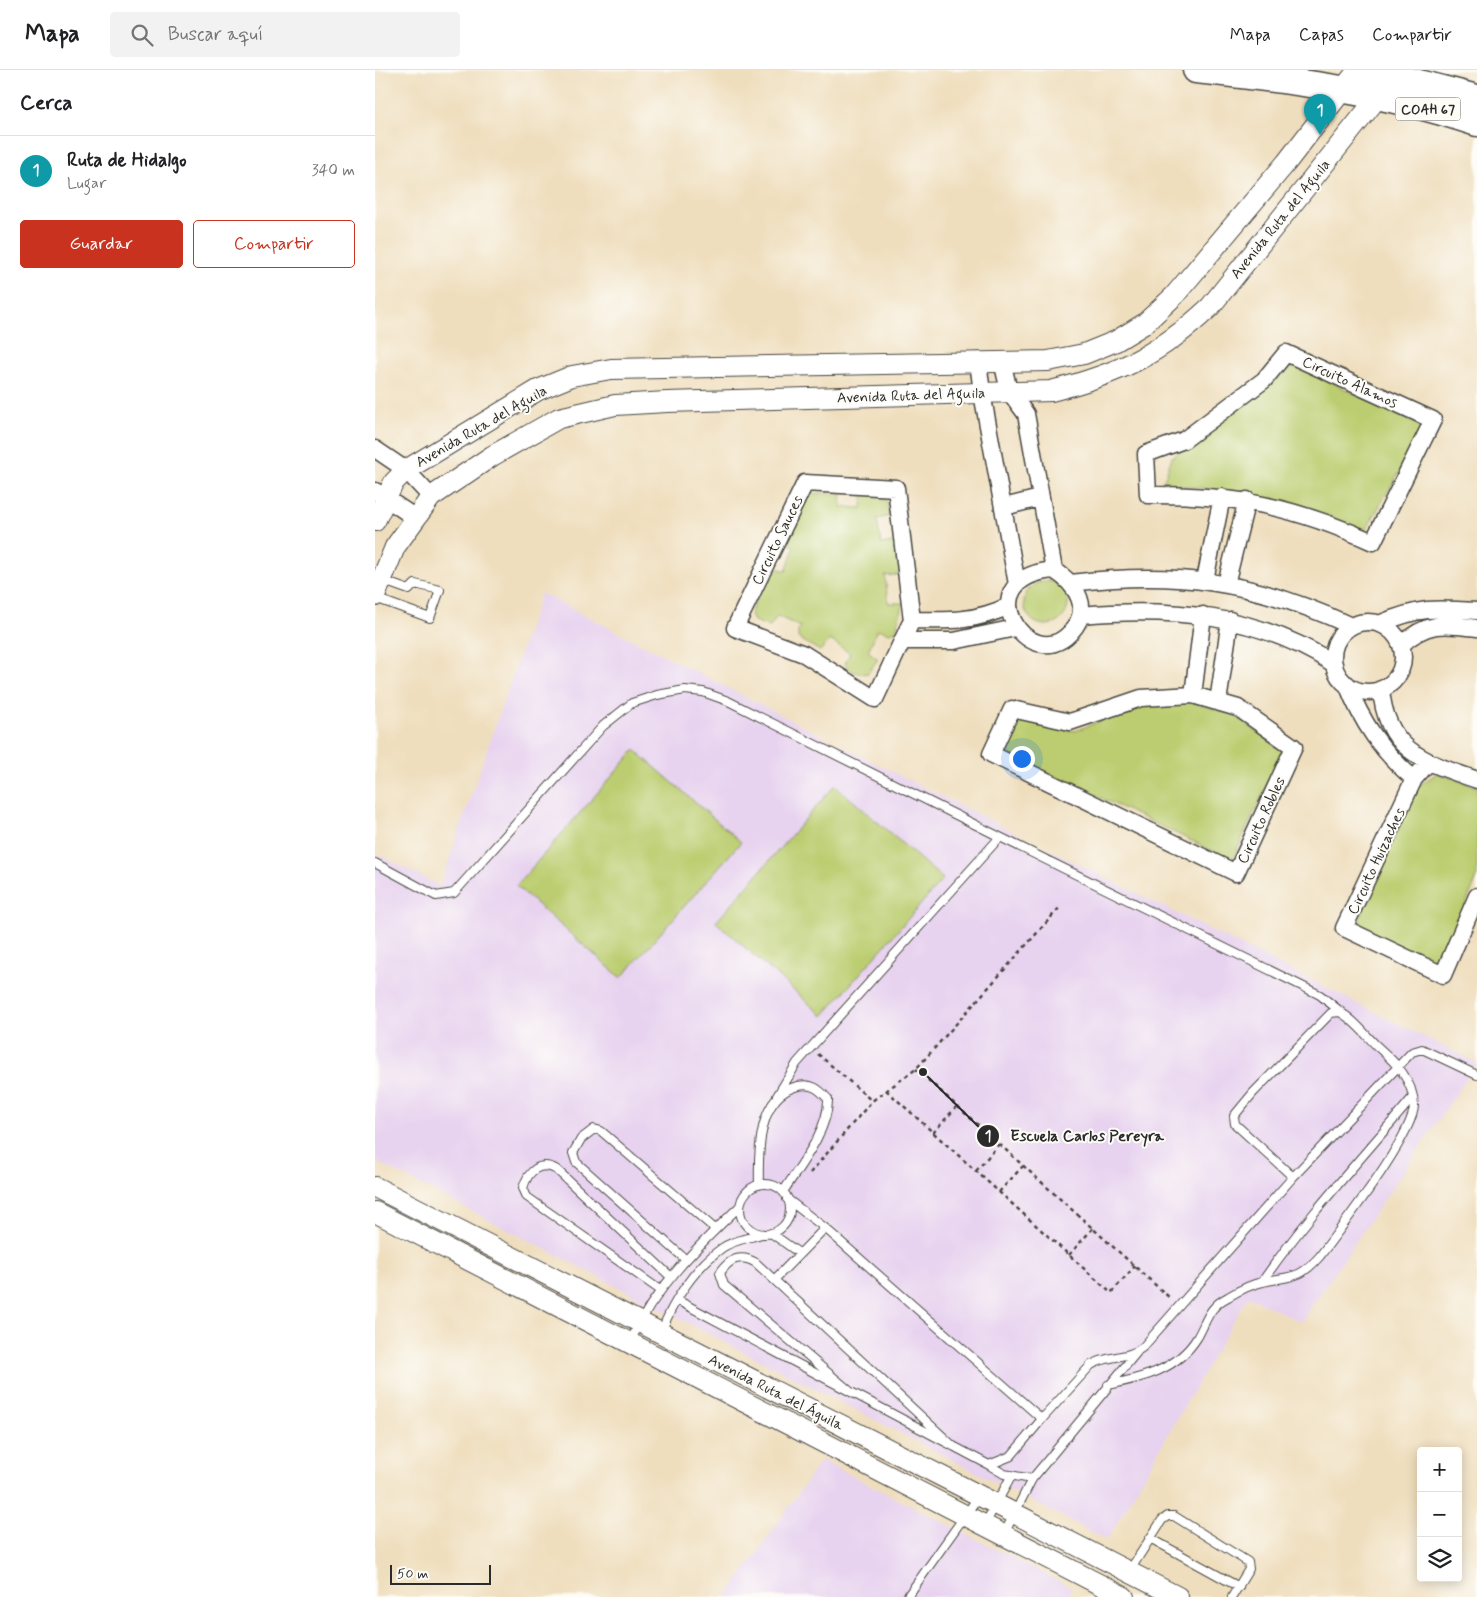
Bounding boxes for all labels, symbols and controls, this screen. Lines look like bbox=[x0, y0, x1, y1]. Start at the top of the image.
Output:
search box bbox=[110, 12, 460, 57]
text: Mapa bbox=[25, 19, 80, 50]
icon: search bbox=[128, 21, 156, 49]
text: Buscar aquí bbox=[168, 22, 263, 47]
text: Mapa bbox=[1230, 23, 1271, 47]
text: Capas bbox=[1299, 23, 1344, 47]
text: Compartir bbox=[1372, 23, 1452, 47]
text: Cerca bbox=[20, 89, 73, 117]
pin: 1 bbox=[1304, 94, 1336, 135]
road number: COAH 67 bbox=[1395, 98, 1461, 120]
text: Ruta de Hidalgo bbox=[67, 148, 187, 173]
street label: Avenida Ruta del Aguila bbox=[1226, 156, 1336, 284]
text: 1 bbox=[32, 160, 40, 181]
text: 340 m bbox=[311, 160, 355, 181]
text: Lugar bbox=[67, 173, 106, 194]
button: Guardar bbox=[20, 220, 183, 268]
button: Compartir bbox=[193, 220, 355, 268]
street label: Circuito Alamos bbox=[1299, 352, 1401, 414]
street label: Avenida Ruta del Aguila bbox=[412, 381, 551, 474]
street label: Avenida Ruta del Aguila bbox=[836, 383, 986, 410]
street label: Circuito Sauces bbox=[748, 492, 808, 589]
your location bbox=[1009, 746, 1035, 772]
street label: Circuito Robles bbox=[1233, 773, 1291, 867]
street label: Circuito Huizaches bbox=[1343, 804, 1411, 918]
callout: Escuela Carlos Pereyra bbox=[976, 1120, 1174, 1151]
text: Escuela Carlos Pereyra bbox=[1010, 1126, 1164, 1147]
text: 1 bbox=[985, 1127, 991, 1147]
street label: Avenida Ruta del Águila bbox=[705, 1349, 848, 1436]
map controls bbox=[1417, 1447, 1462, 1582]
button: + bbox=[1417, 1447, 1462, 1492]
button: − bbox=[1417, 1492, 1462, 1537]
button: layers bbox=[1417, 1537, 1462, 1582]
scale bar bbox=[390, 1562, 491, 1585]
text: 50 m bbox=[397, 1565, 428, 1583]

